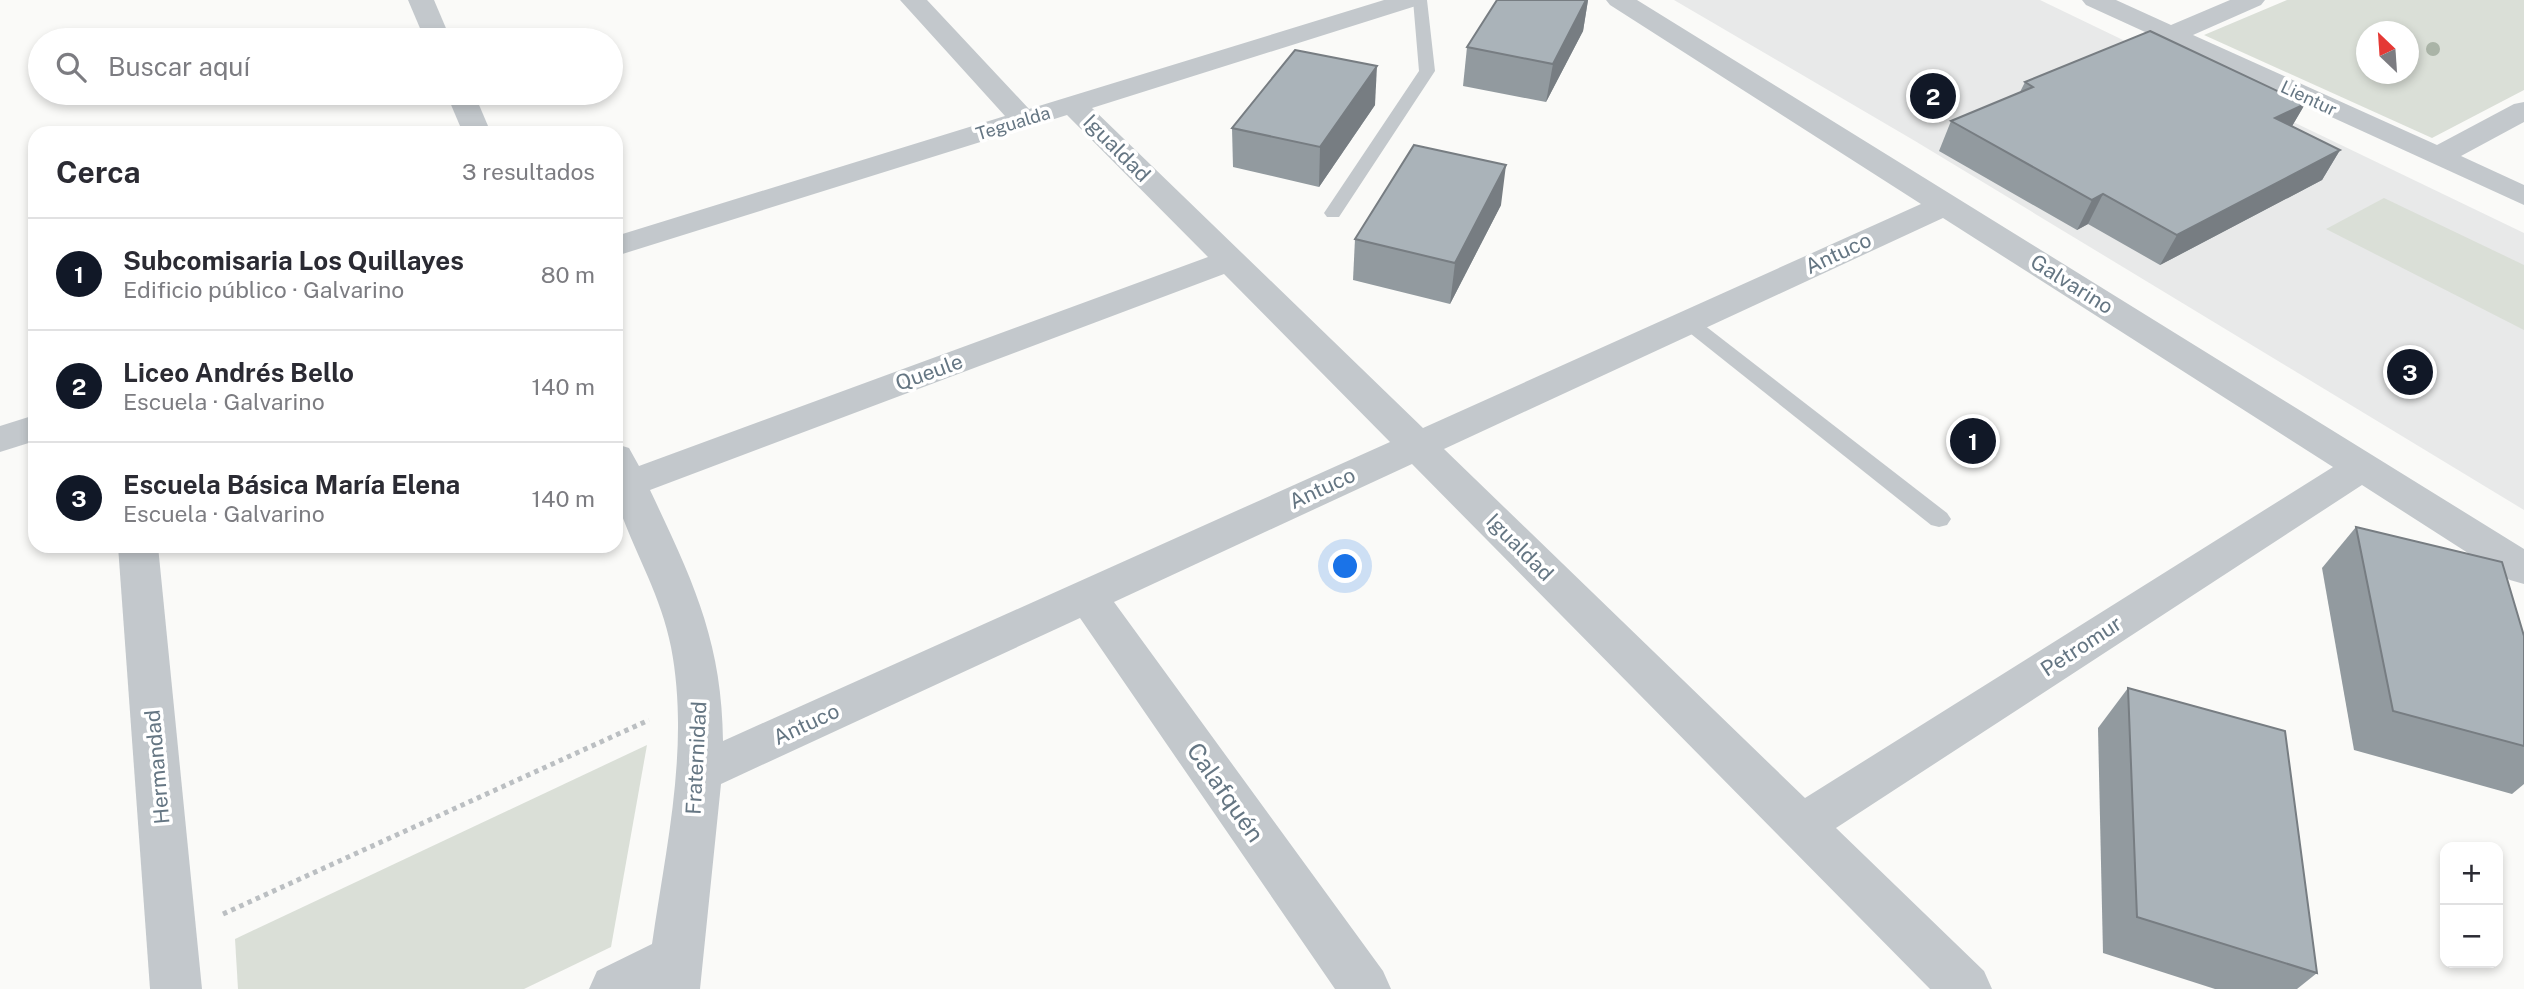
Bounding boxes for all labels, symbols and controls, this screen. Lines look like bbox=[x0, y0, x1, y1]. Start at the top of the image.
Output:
north arrow bbox=[2356, 21, 2419, 84]
search box bbox=[28, 28, 623, 105]
icon: search bbox=[52, 48, 90, 86]
text: Buscar aquí bbox=[108, 51, 250, 82]
pin: 2 bbox=[1910, 70, 1956, 122]
street label: Lientur bbox=[2278, 76, 2340, 120]
street label: Tegualda bbox=[973, 102, 1053, 144]
street label: Igualdad bbox=[1078, 109, 1156, 187]
text: Cerca bbox=[56, 154, 141, 190]
text: 3 resultados bbox=[462, 158, 595, 185]
street label: Antuco bbox=[1801, 227, 1875, 279]
text: Subcomisaria Los Quillayes bbox=[123, 245, 464, 276]
street label: Galvarino bbox=[2026, 249, 2118, 319]
text: 1 bbox=[74, 261, 84, 288]
text: 80 m bbox=[541, 261, 595, 288]
text: Edificio público · Galvarino bbox=[123, 276, 404, 303]
pin: 3 bbox=[2387, 346, 2433, 398]
street label: Queule bbox=[892, 348, 966, 396]
text: Liceo Andrés Bello bbox=[123, 357, 354, 388]
text: 2 bbox=[72, 373, 86, 400]
text: 140 m bbox=[532, 373, 595, 400]
text: Escuela · Galvarino bbox=[123, 388, 325, 415]
pin: 1 bbox=[1950, 415, 1996, 467]
street label: Antuco bbox=[1285, 462, 1359, 514]
text: Escuela Básica María Elena bbox=[123, 469, 460, 500]
text: 3 bbox=[71, 485, 87, 512]
text: 140 m bbox=[532, 485, 595, 512]
text: Escuela · Galvarino bbox=[123, 500, 325, 527]
street label: Igualdad bbox=[1481, 508, 1559, 586]
your location bbox=[1328, 549, 1362, 583]
street label: Petromur bbox=[2036, 611, 2126, 681]
street label: Antuco bbox=[769, 698, 843, 750]
street label: Fraternidad bbox=[681, 701, 711, 815]
street label: Hermandad bbox=[140, 709, 174, 825]
street label: Calafquén bbox=[1182, 737, 1270, 847]
map controls bbox=[2440, 842, 2503, 968]
button: + bbox=[2440, 842, 2503, 905]
button: − bbox=[2440, 905, 2503, 968]

